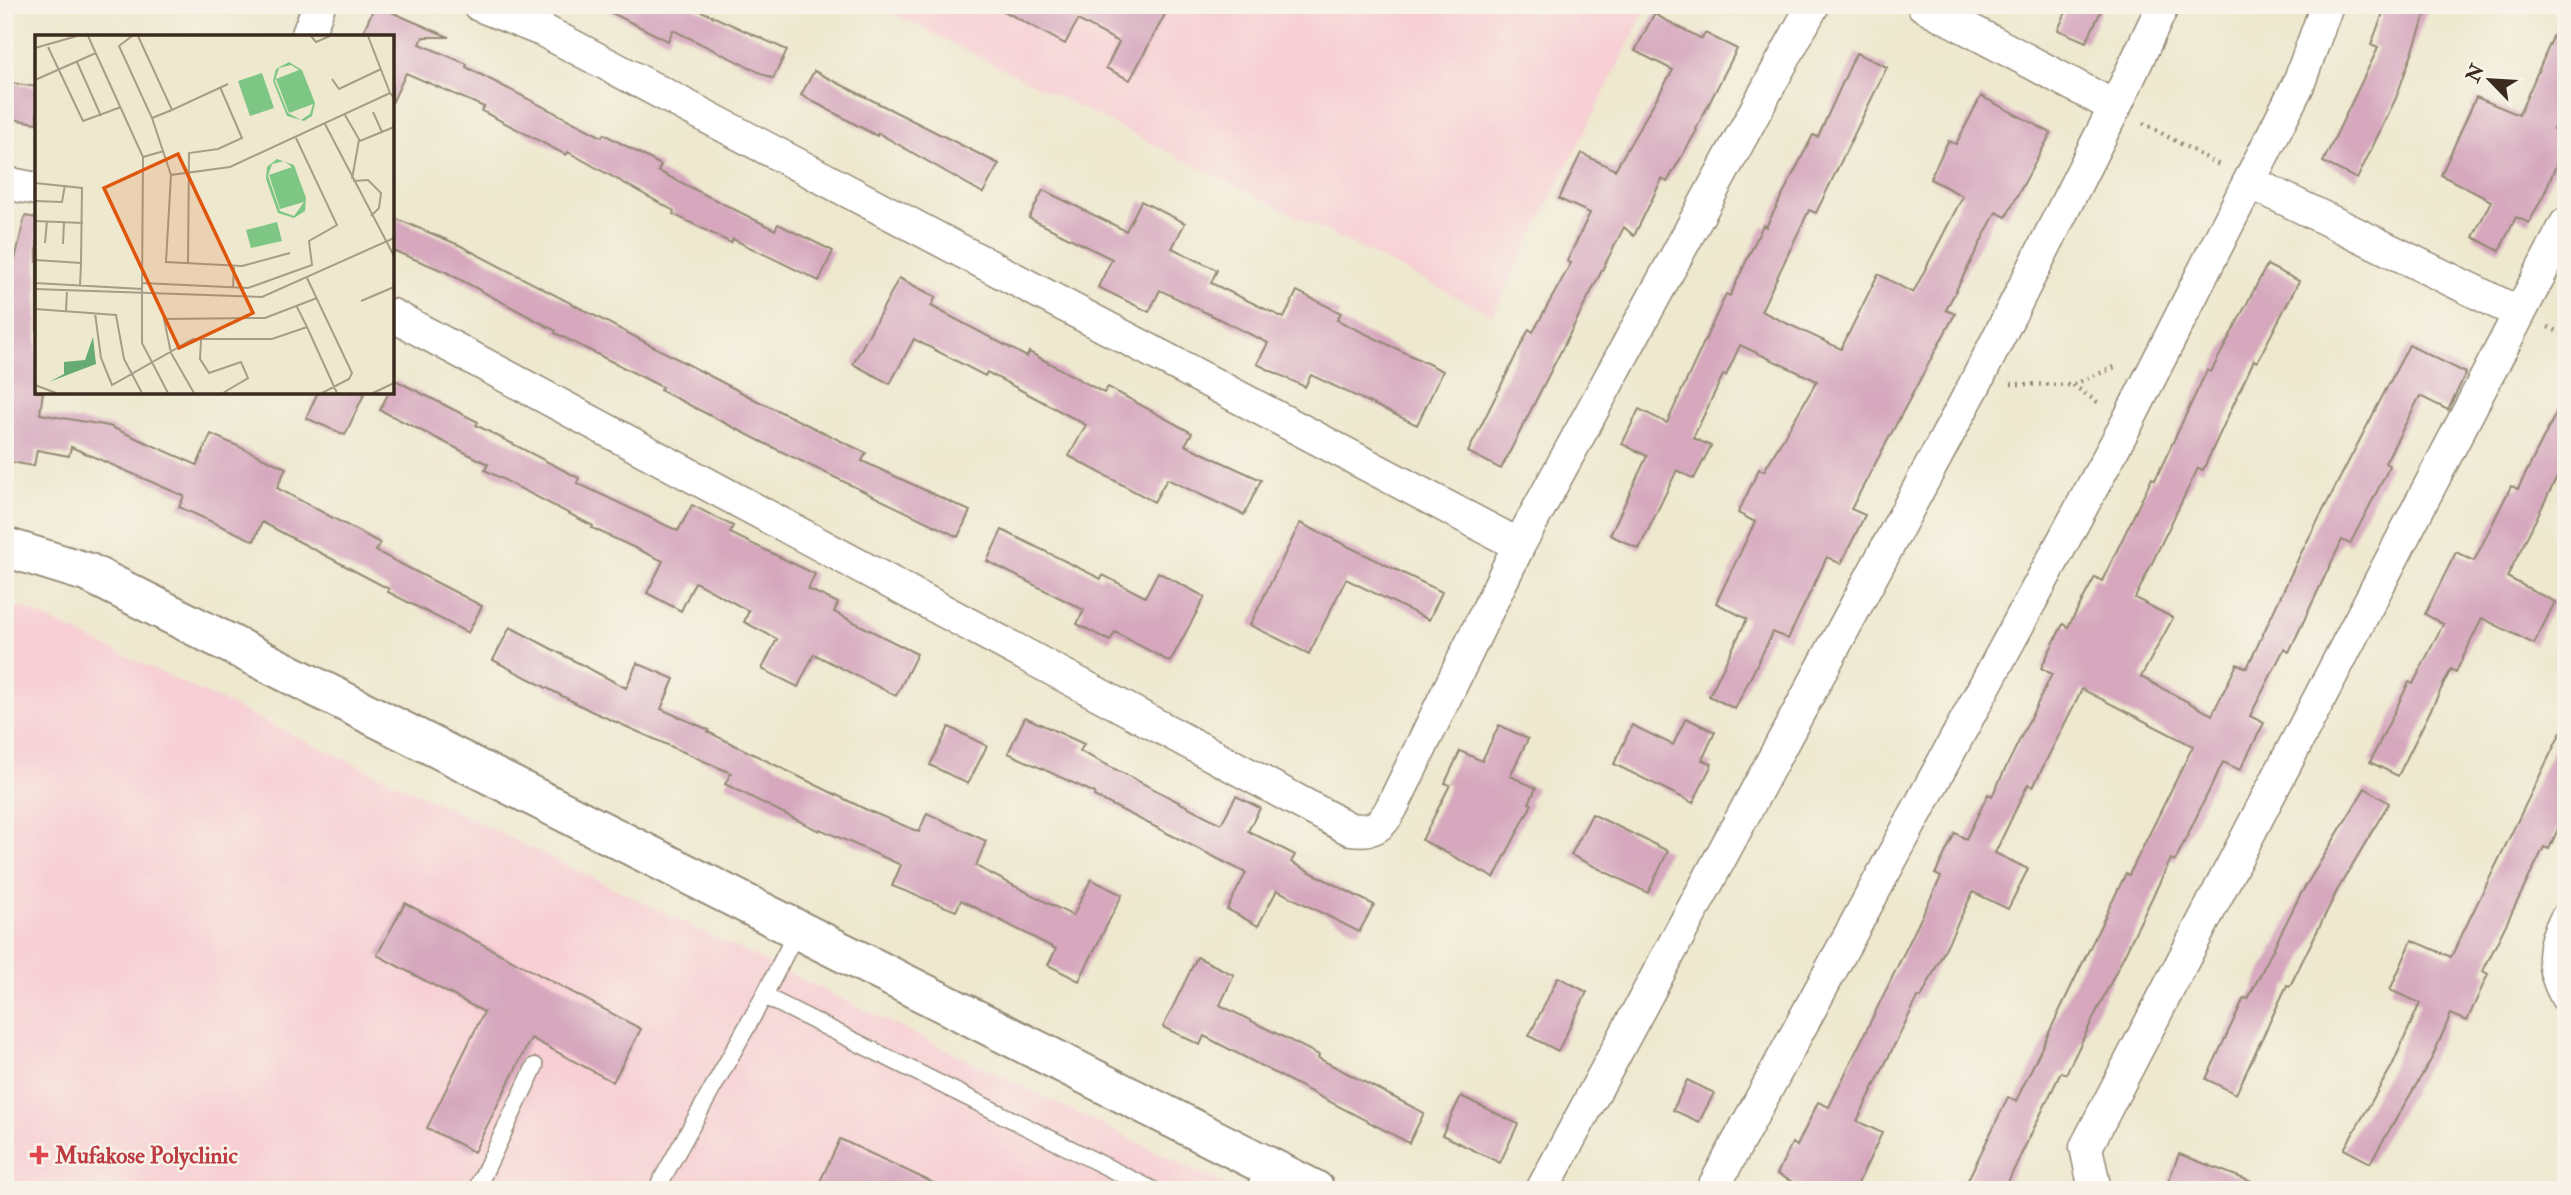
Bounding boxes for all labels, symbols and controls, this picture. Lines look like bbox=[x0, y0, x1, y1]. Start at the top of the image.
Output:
inset map bbox=[35, 35, 394, 394]
north arrow bbox=[2456, 46, 2526, 116]
text: N bbox=[2461, 60, 2490, 87]
place label: Mufakose Polyclinic bbox=[54, 1141, 238, 1171]
marker: Mufakose Polyclinic bbox=[29, 1145, 49, 1165]

